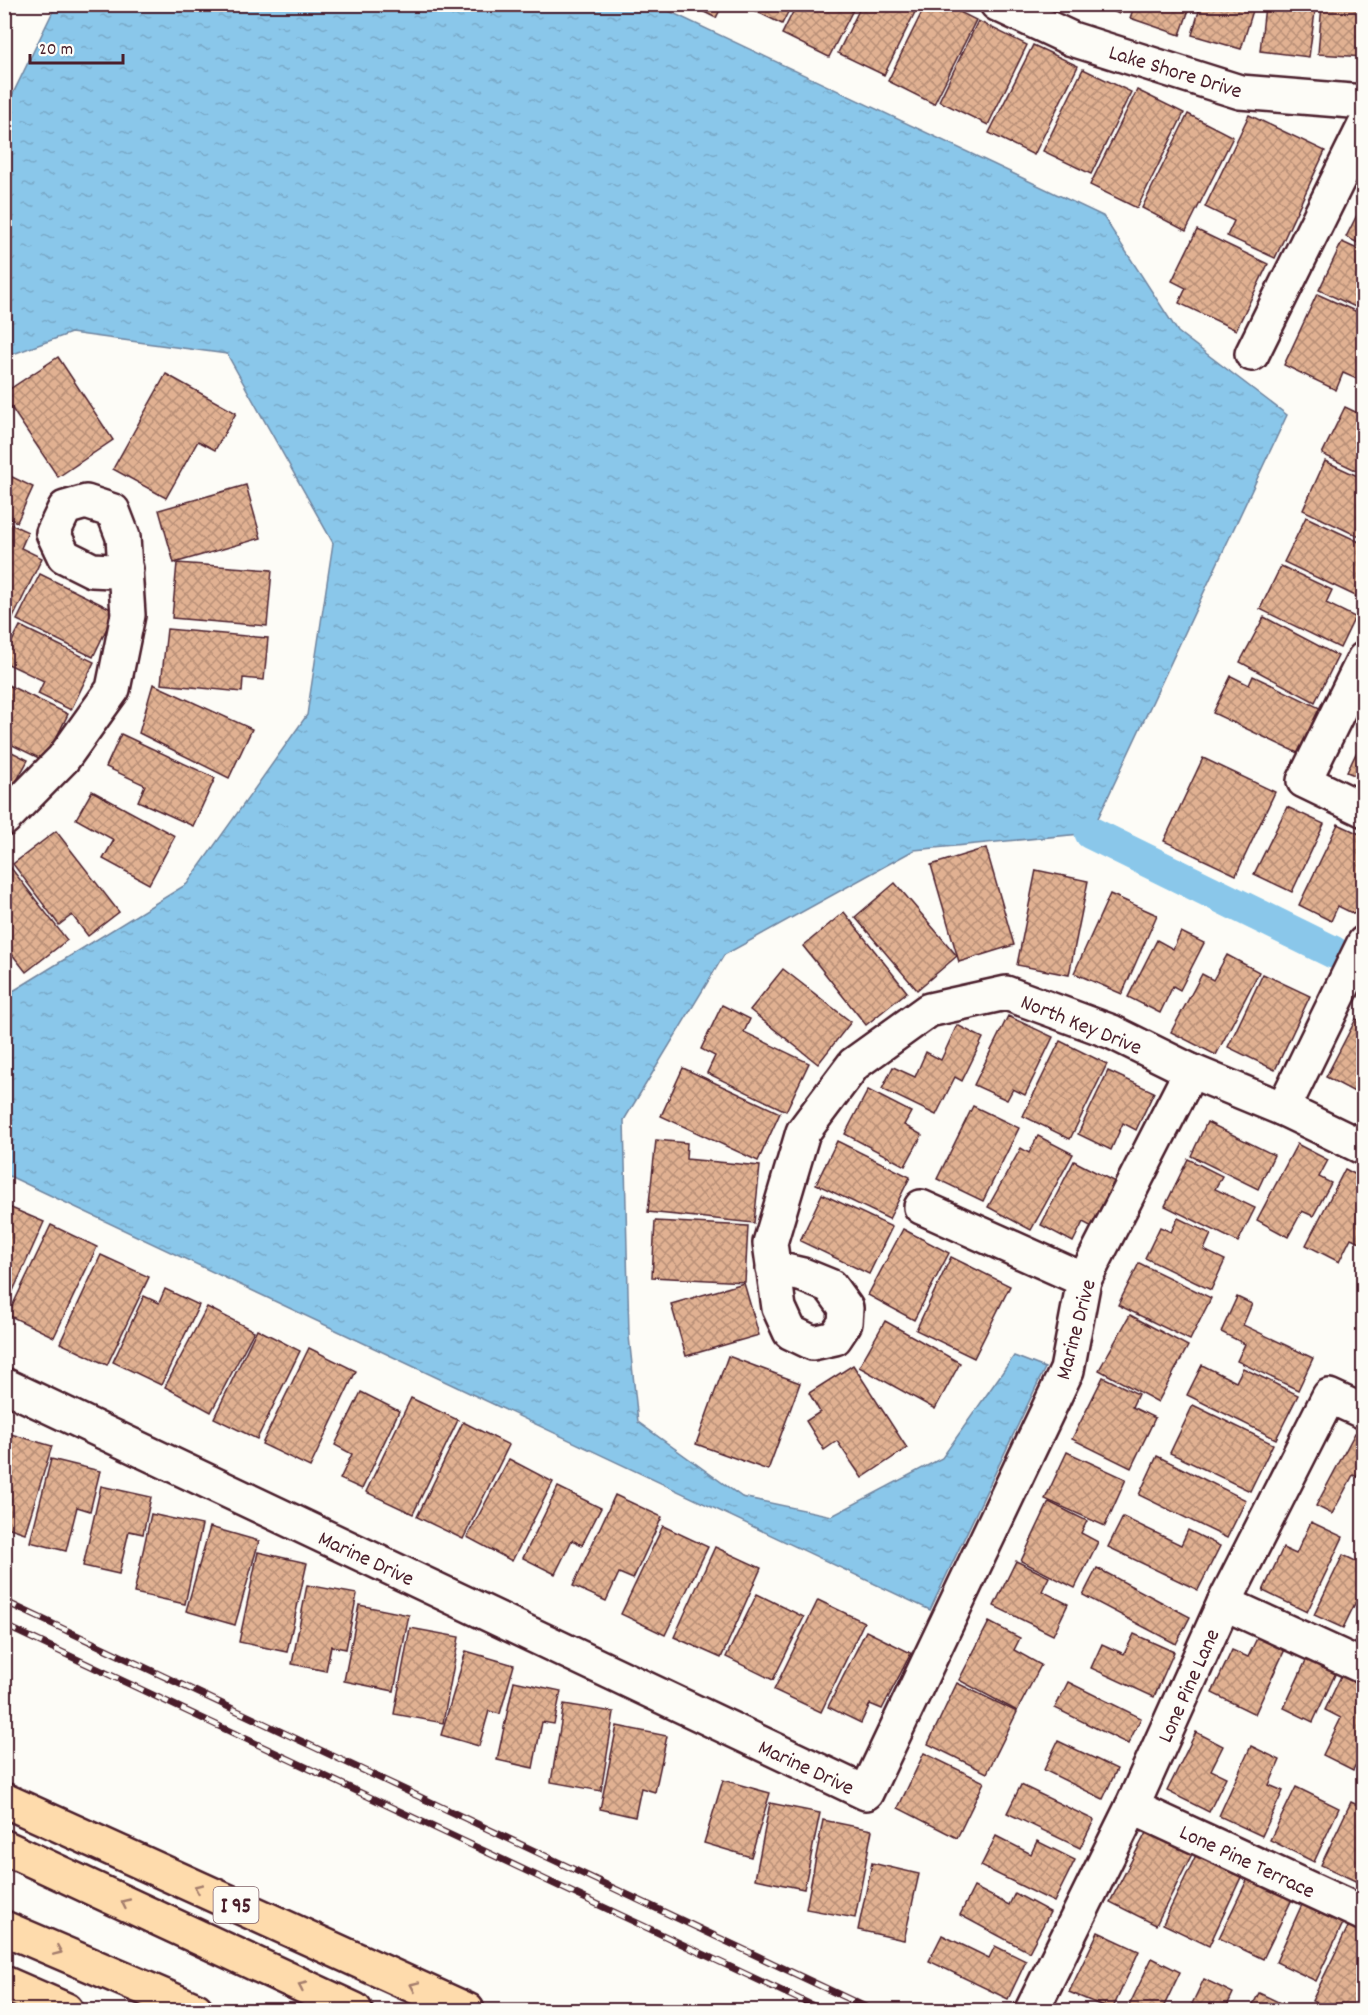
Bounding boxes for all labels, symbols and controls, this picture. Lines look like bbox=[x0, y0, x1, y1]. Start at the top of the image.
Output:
scale bar bbox=[30, 27, 123, 65]
text: 20 m bbox=[39, 38, 73, 63]
street label: Lake Shore Drive bbox=[1105, 38, 1245, 108]
street label: North Key Drive bbox=[1015, 988, 1146, 1065]
street label: Marine Drive bbox=[1049, 1276, 1106, 1384]
street label: Marine Drive bbox=[312, 1524, 419, 1596]
street label: Lone Pine Lane bbox=[1151, 1625, 1229, 1748]
street label: Marine Drive bbox=[752, 1733, 859, 1805]
street label: Lone Pine Terrace bbox=[1174, 1818, 1319, 1908]
one-way arrow bbox=[193, 1883, 204, 1895]
road number: I 95 bbox=[214, 1887, 258, 1923]
one-way arrow bbox=[120, 1899, 131, 1911]
one-way arrow bbox=[52, 1944, 63, 1956]
one-way arrow bbox=[297, 1981, 308, 1993]
one-way arrow bbox=[409, 1981, 420, 1993]

